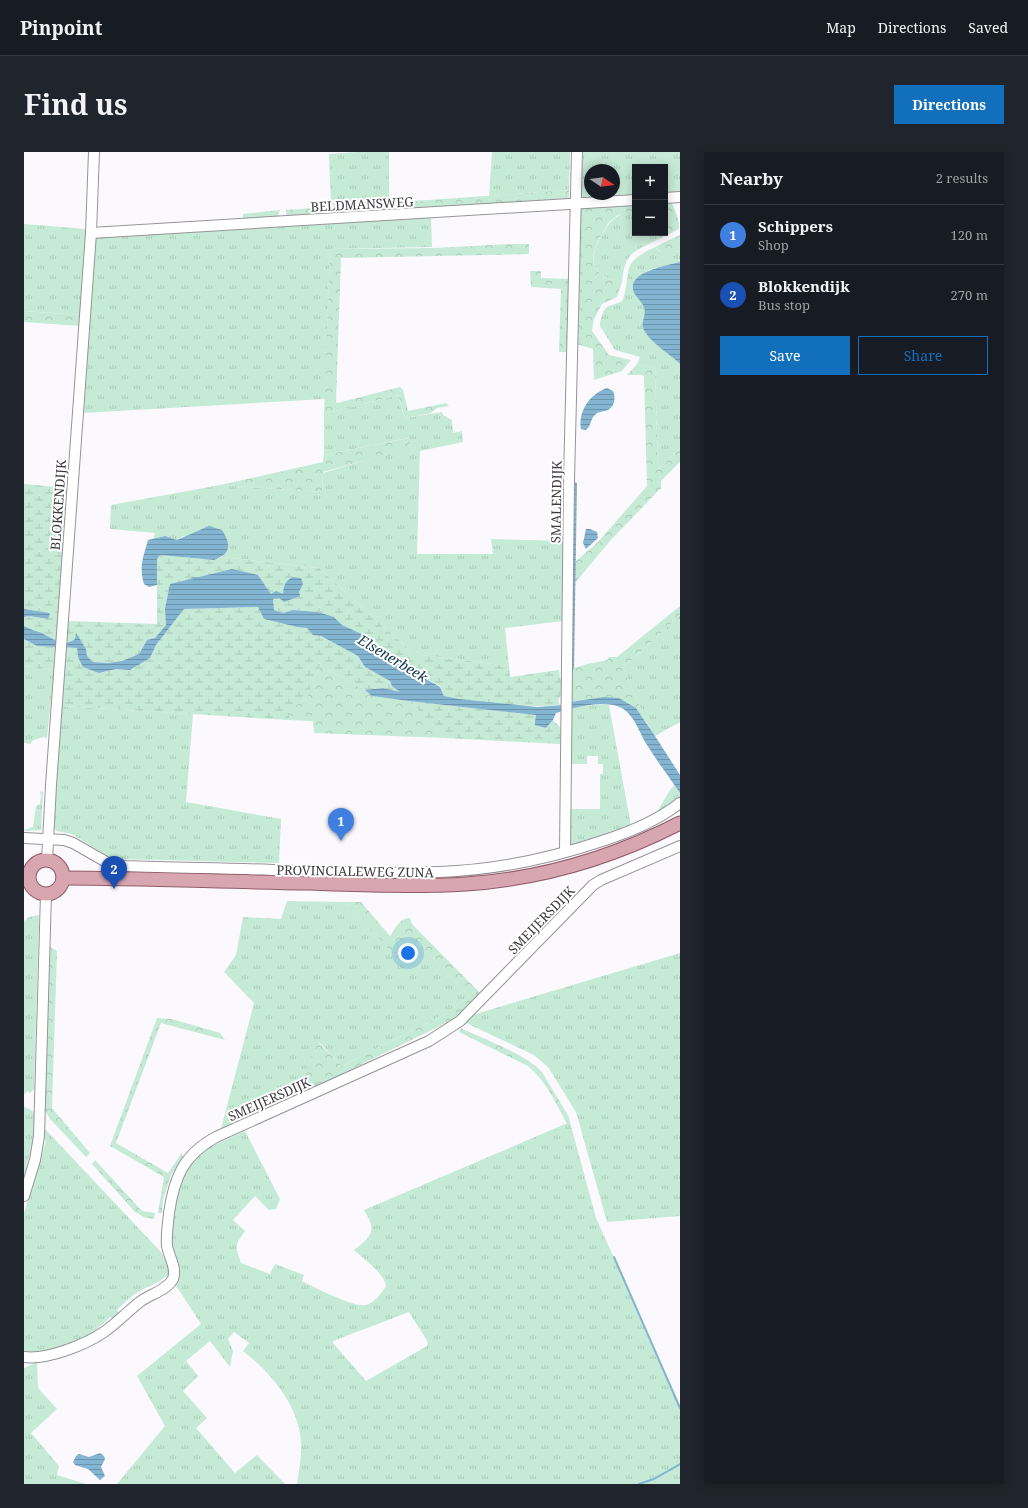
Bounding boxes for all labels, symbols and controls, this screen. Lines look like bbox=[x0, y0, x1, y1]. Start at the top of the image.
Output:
text: Pinpoint bbox=[20, 15, 102, 41]
text: Map bbox=[826, 18, 856, 37]
text: Directions bbox=[878, 18, 946, 37]
text: Saved bbox=[968, 18, 1008, 37]
text: Find us bbox=[24, 85, 128, 123]
button: Directions bbox=[894, 85, 1004, 124]
north arrow bbox=[584, 164, 620, 200]
map controls bbox=[632, 164, 668, 236]
button: + bbox=[632, 164, 668, 200]
text: Nearby bbox=[720, 167, 783, 190]
text: 2 results bbox=[936, 169, 988, 187]
street label: BELDMANSWEG bbox=[310, 192, 415, 216]
button: − bbox=[632, 200, 668, 236]
text: Schippers bbox=[758, 216, 833, 236]
text: 1 bbox=[729, 226, 737, 244]
text: 120 m bbox=[951, 226, 988, 244]
text: Shop bbox=[758, 236, 789, 254]
text: Blokkendijk bbox=[758, 276, 850, 296]
text: 2 bbox=[729, 286, 737, 304]
text: 270 m bbox=[951, 286, 988, 304]
text: Bus stop bbox=[758, 296, 810, 314]
button: Save bbox=[720, 336, 850, 375]
button: Share bbox=[858, 336, 988, 375]
street label: BLOKKENDIJK bbox=[46, 458, 70, 551]
street label: SMALENDIJK bbox=[546, 460, 566, 543]
water label: Elsenerbeek bbox=[354, 629, 432, 687]
pin: 1 bbox=[328, 808, 354, 841]
pin: 2 bbox=[101, 856, 127, 889]
street label: PROVINCIALEWEG ZUNA bbox=[276, 861, 435, 881]
street label: SMEIJERSDIJK bbox=[504, 881, 579, 958]
your location bbox=[398, 943, 418, 963]
street label: SMEIJERSDIJK bbox=[225, 1072, 314, 1125]

